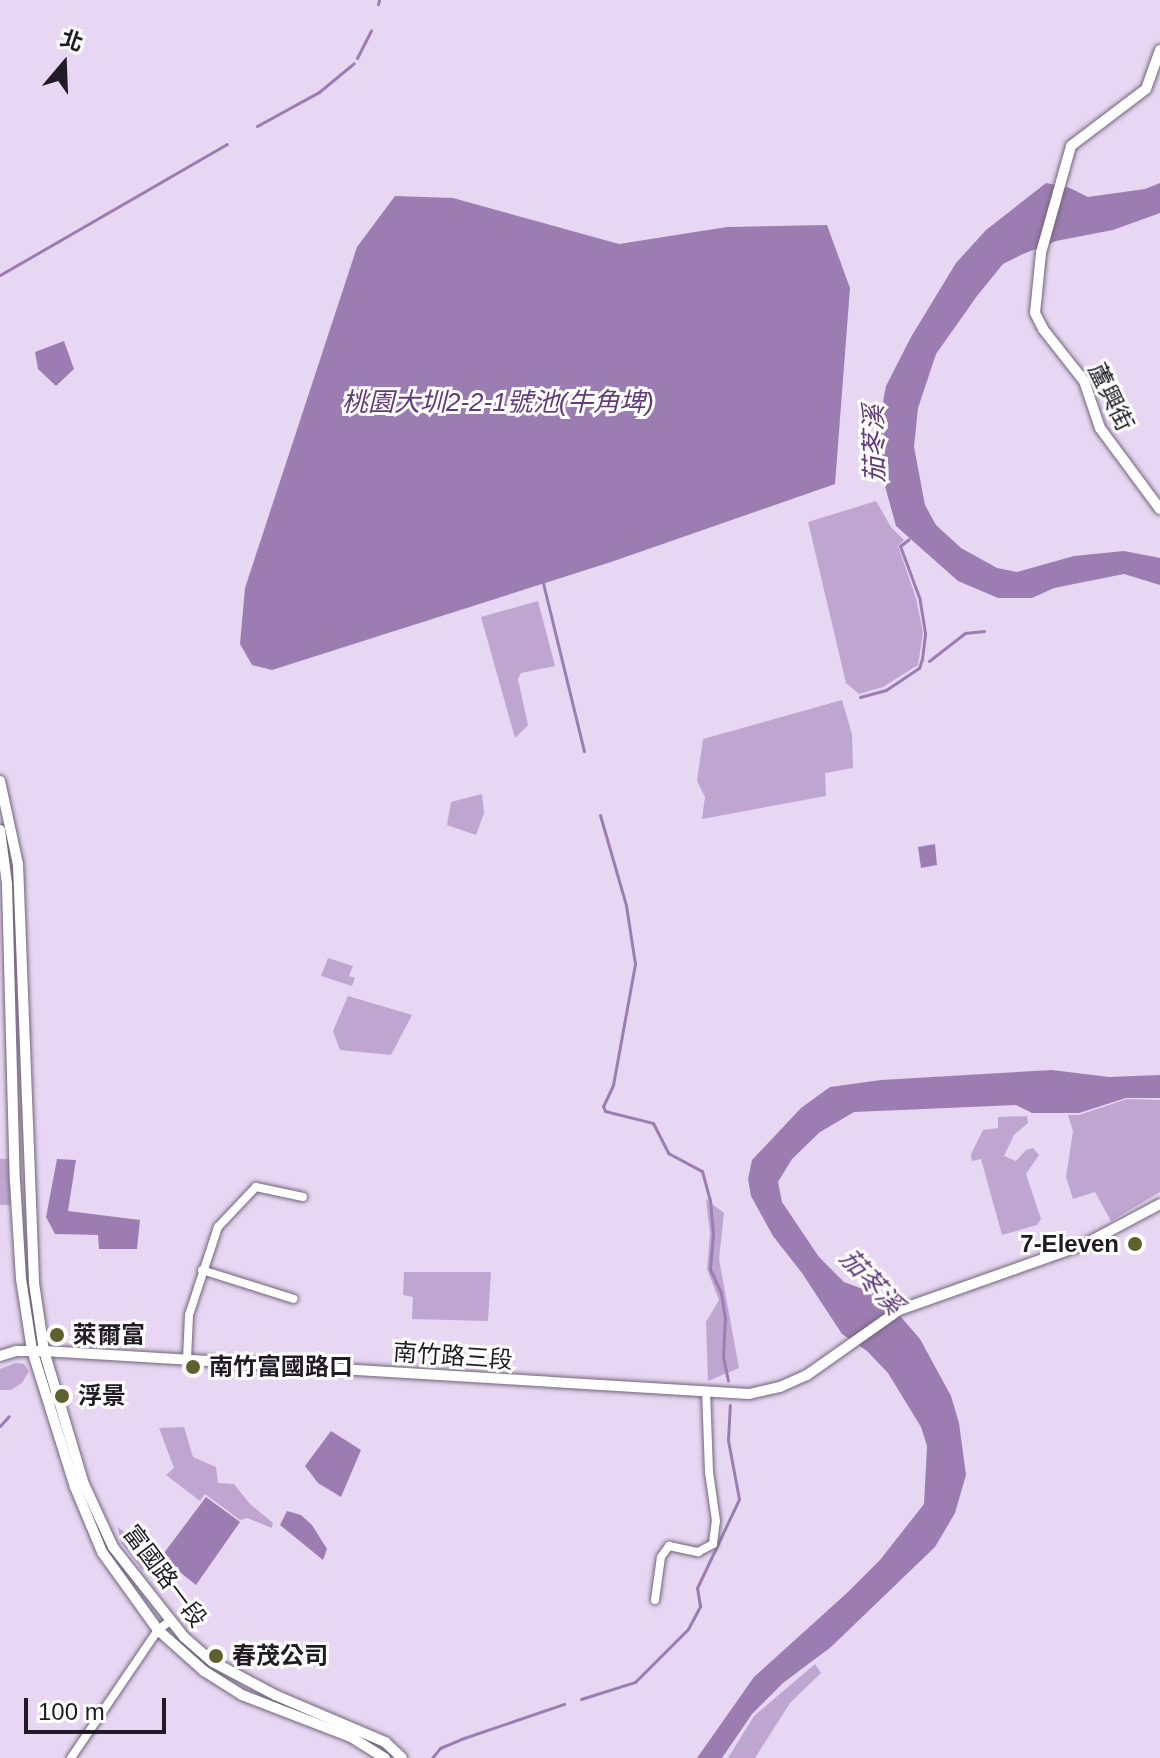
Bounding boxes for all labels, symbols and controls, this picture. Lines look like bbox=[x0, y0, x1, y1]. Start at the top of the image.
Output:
north arrow bbox=[24, 24, 104, 104]
text: 北 bbox=[57, 25, 86, 56]
street label: 蘆興街 bbox=[1082, 358, 1140, 436]
water label: 桃園大圳2-2-1號池(牛角埤) bbox=[342, 387, 654, 419]
water label: 茄苳溪 bbox=[859, 405, 891, 483]
place label: 7-Eleven bbox=[1020, 1230, 1119, 1258]
marker: 7-Eleven bbox=[1126, 1235, 1144, 1253]
water label: 茄苳溪 bbox=[833, 1243, 909, 1321]
place label: 萊爾富 bbox=[73, 1321, 145, 1349]
marker: 萊爾富 bbox=[48, 1326, 66, 1344]
street label: 南竹路三段 bbox=[392, 1337, 514, 1375]
place label: 南竹富國路口 bbox=[209, 1353, 353, 1381]
marker: 南竹富國路口 bbox=[184, 1358, 202, 1376]
place label: 浮景 bbox=[78, 1382, 126, 1410]
marker: 浮景 bbox=[53, 1387, 71, 1405]
street label: 富國路一段 bbox=[117, 1519, 213, 1633]
place label: 春茂公司 bbox=[232, 1642, 328, 1670]
marker: 春茂公司 bbox=[207, 1647, 225, 1665]
scale bar bbox=[28, 1682, 170, 1732]
text: 100 m bbox=[38, 1698, 105, 1725]

